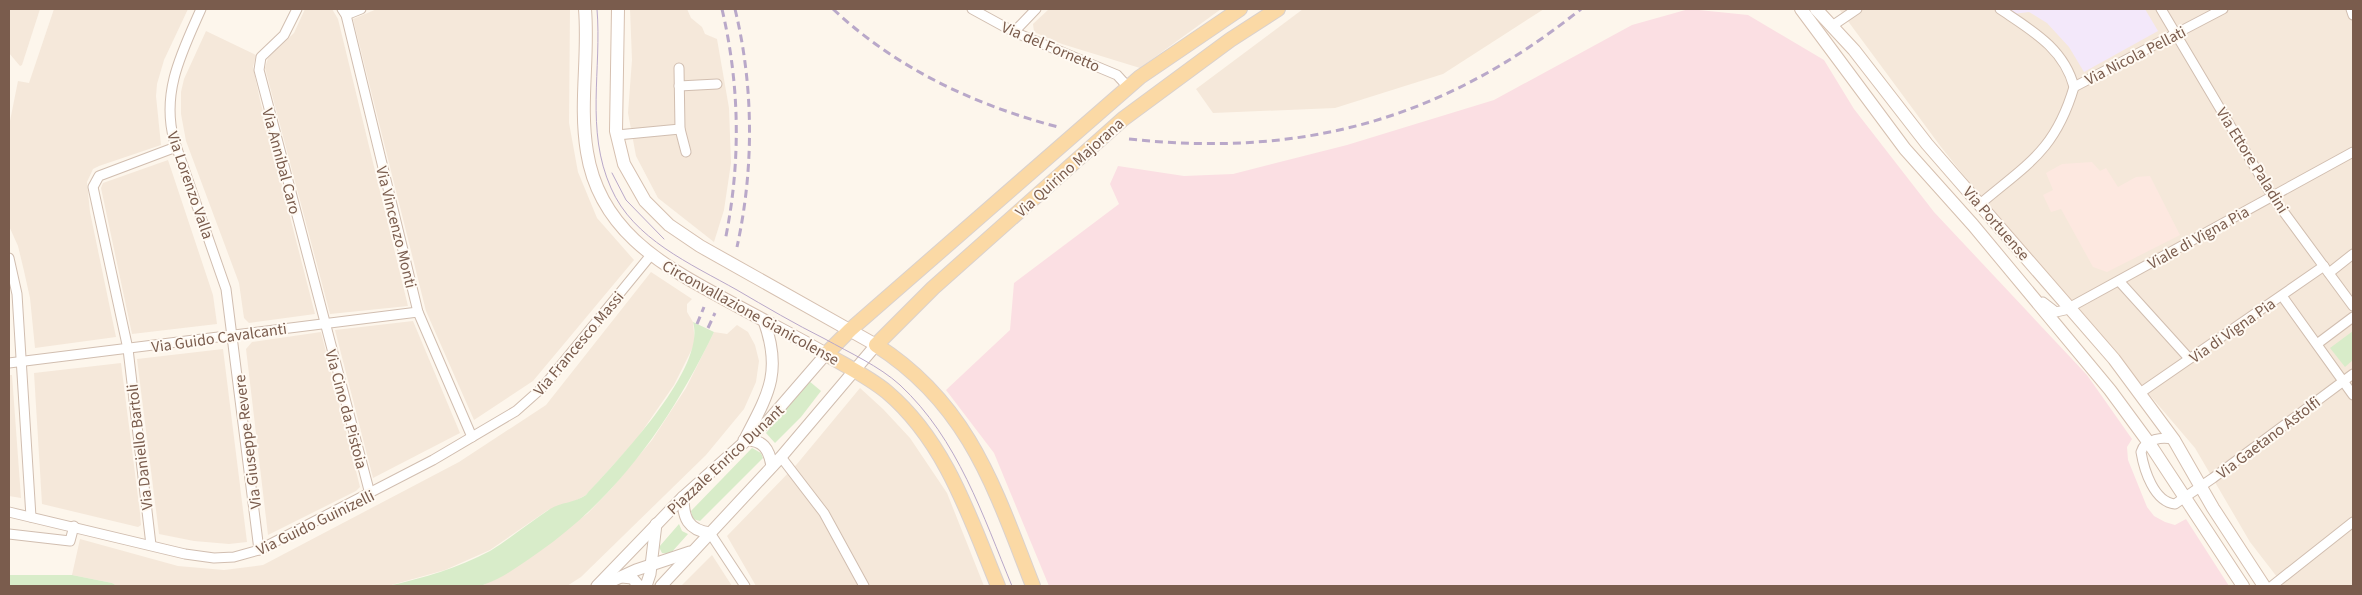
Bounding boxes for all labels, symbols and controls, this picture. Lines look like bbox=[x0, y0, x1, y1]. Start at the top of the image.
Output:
street label: Via del Fornetto bbox=[998, 16, 1103, 78]
street label: Via Nicola Pellati bbox=[2081, 21, 2190, 91]
street label: Via Ettore Paladini bbox=[2211, 103, 2294, 218]
street label: Via Annibal Caro bbox=[256, 106, 306, 217]
street label: Via Quirino Majorana bbox=[1011, 113, 1129, 222]
street label: Via Lorenzo Valla bbox=[161, 129, 219, 242]
street label: Via Vincenzo Monti bbox=[370, 164, 422, 291]
street label: Via Portuense bbox=[1958, 182, 2035, 266]
street label: Viale di Vigna Pia bbox=[2144, 201, 2253, 275]
street label: Circonvallazione Gianicolense bbox=[658, 255, 843, 371]
street label: Via Francesco Massi bbox=[528, 287, 629, 401]
street label: Via di Vigna Pia bbox=[2185, 293, 2280, 369]
street label: Via Guido Cavalcanti bbox=[150, 318, 288, 358]
street label: Via Cino da Pistoia bbox=[320, 347, 373, 471]
street label: Via Giuseppe Revere bbox=[229, 373, 267, 510]
street label: Via Daniello Bartoli bbox=[121, 383, 159, 511]
street label: Via Gaetano Astolfi bbox=[2212, 391, 2325, 484]
street label: Piazzale Enrico Dunant bbox=[662, 399, 789, 520]
street label: Via Guido Guinizelli bbox=[253, 485, 378, 561]

